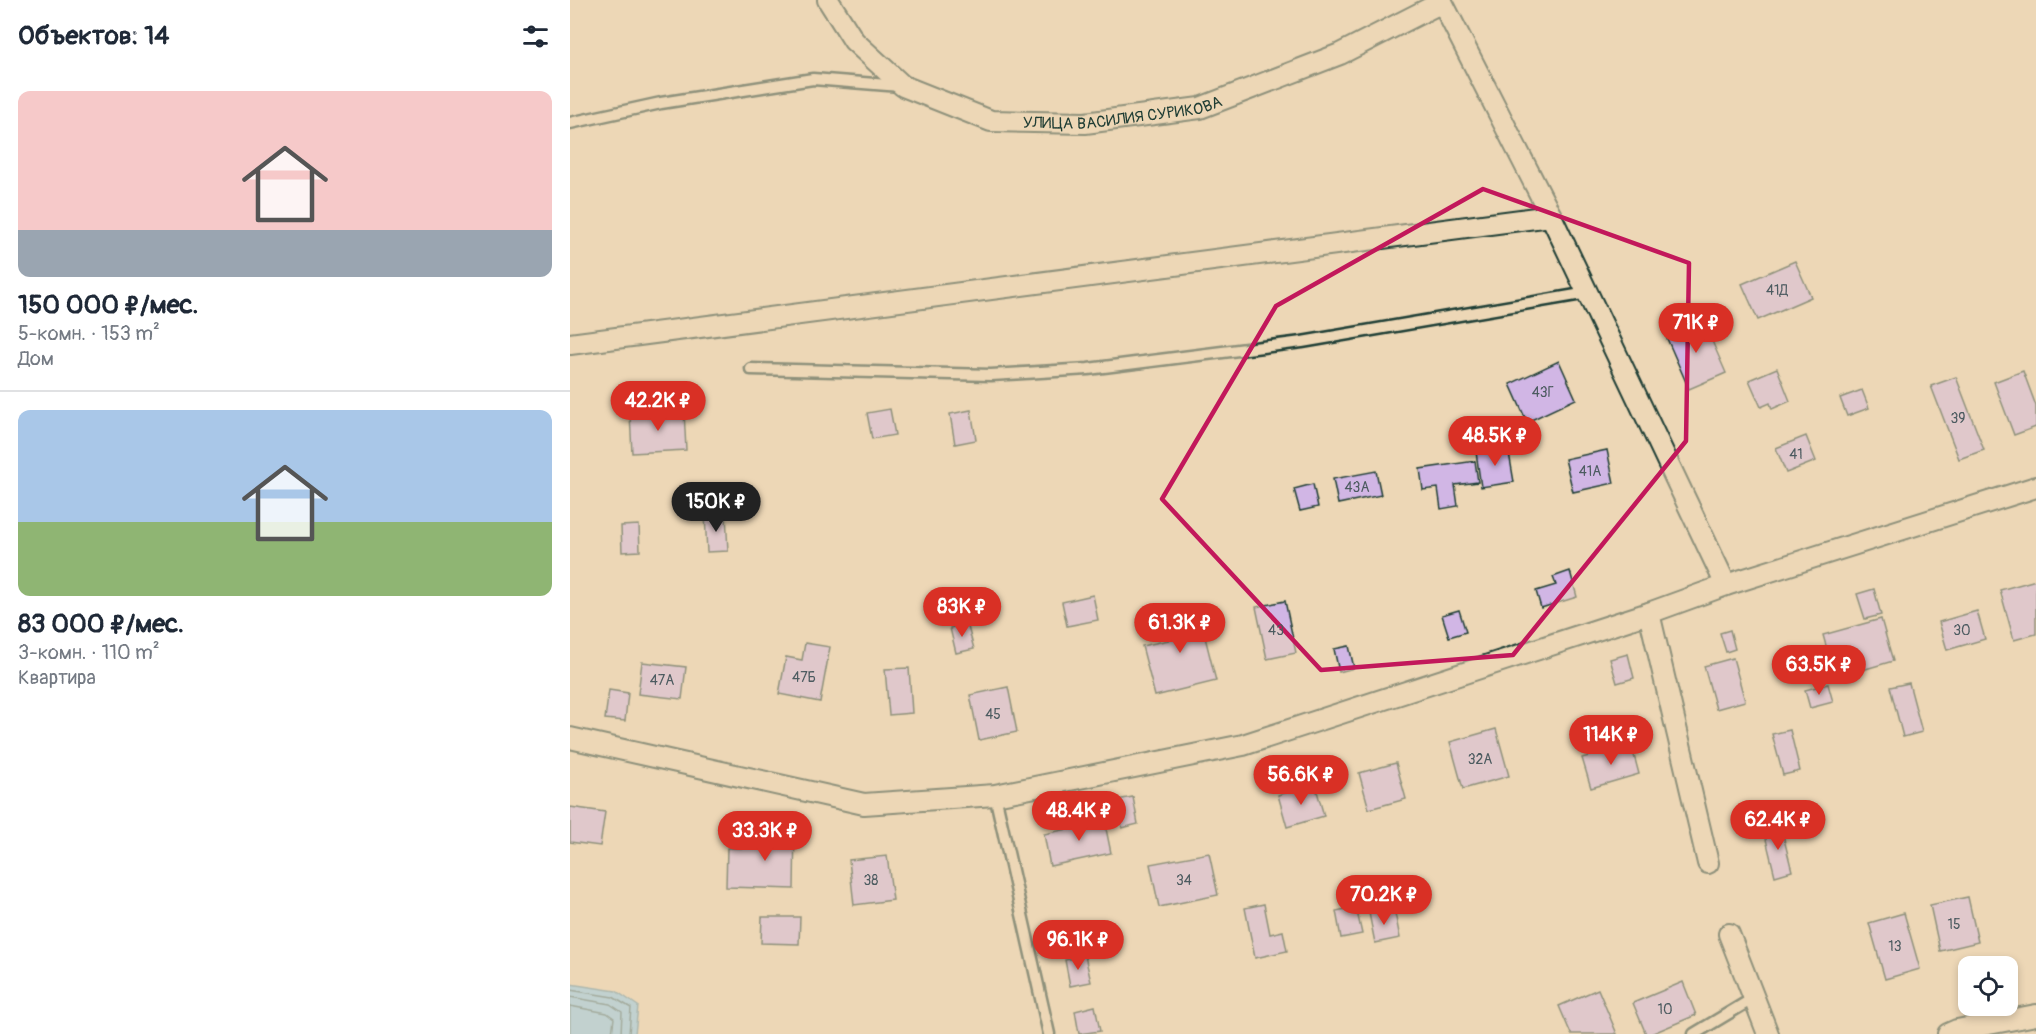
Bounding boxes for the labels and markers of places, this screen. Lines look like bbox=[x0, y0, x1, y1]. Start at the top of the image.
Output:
pin: 71K ₽ bbox=[1654, 303, 1738, 354]
pin: 42.2K ₽ bbox=[603, 381, 713, 432]
pin: 48.5K ₽ bbox=[1440, 416, 1550, 467]
pin: 150K ₽ bbox=[667, 482, 765, 533]
pin: 83K ₽ bbox=[920, 587, 1004, 638]
pin: 61.3K ₽ bbox=[1125, 603, 1235, 654]
pin: 63.5K ₽ bbox=[1764, 645, 1874, 696]
pin: 114K ₽ bbox=[1562, 715, 1660, 766]
pin: 56.6K ₽ bbox=[1246, 755, 1356, 806]
pin: 48.4K ₽ bbox=[1024, 791, 1134, 842]
pin: 62.4K ₽ bbox=[1723, 800, 1833, 851]
pin: 33.3K ₽ bbox=[710, 811, 820, 862]
pin: 70.2K ₽ bbox=[1329, 875, 1439, 926]
pin: 96.1K ₽ bbox=[1023, 920, 1133, 971]

